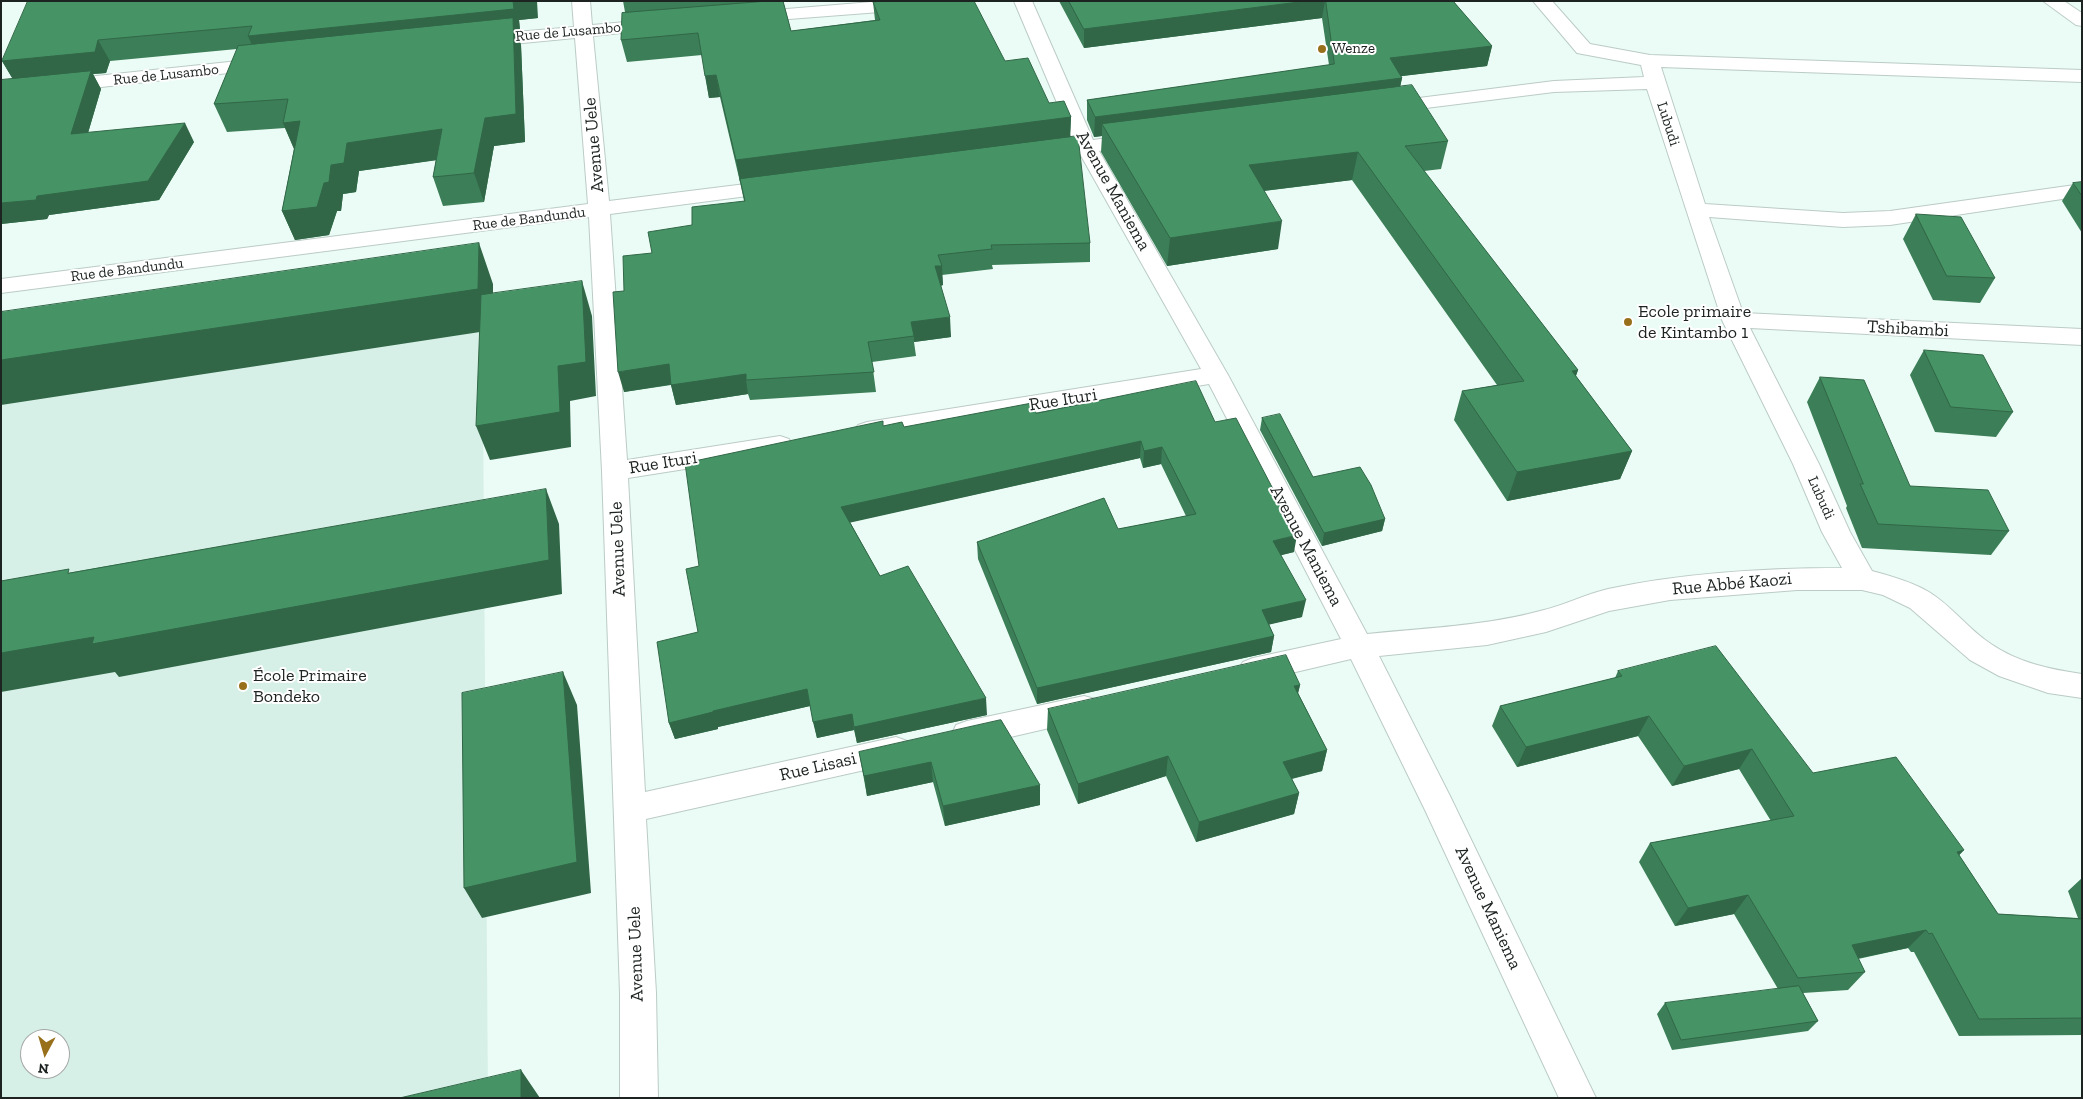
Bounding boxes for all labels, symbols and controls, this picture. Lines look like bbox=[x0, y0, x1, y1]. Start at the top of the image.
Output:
street label: Rue de Lusambo bbox=[515, 18, 621, 46]
place label: Wenze bbox=[1332, 40, 1375, 58]
marker: Wenze bbox=[1316, 43, 1328, 55]
street label: Rue de Lusambo bbox=[112, 61, 220, 89]
street label: Avenue Uele bbox=[579, 97, 609, 193]
street label: Lubudi bbox=[1652, 100, 1684, 148]
street label: Avenue Maniema bbox=[1071, 127, 1155, 255]
street label: Rue de Bandundu bbox=[472, 203, 586, 235]
street label: Rue de Bandundu bbox=[70, 254, 184, 286]
place label: Ecole primaire de Kintambo 1 bbox=[1638, 301, 1751, 344]
marker: Ecole primaire de Kintambo 1 bbox=[1622, 316, 1634, 328]
street label: Tshibambi bbox=[1867, 316, 1949, 342]
street label: Rue Ituri bbox=[1027, 384, 1099, 416]
street label: Rue Ituri bbox=[627, 447, 699, 479]
street label: Lubudi bbox=[1804, 474, 1838, 522]
street label: Avenue Maniema bbox=[1265, 482, 1347, 610]
street label: Avenue Uele bbox=[606, 501, 630, 597]
street label: Rue Abbé Kaozi bbox=[1671, 568, 1793, 600]
place label: École Primaire Bondeko bbox=[253, 665, 367, 708]
marker: École Primaire Bondeko bbox=[237, 680, 249, 692]
street label: Rue Lisasi bbox=[778, 748, 858, 786]
street label: Avenue Maniema bbox=[1450, 843, 1526, 973]
street label: Avenue Uele bbox=[624, 906, 648, 1002]
north arrow bbox=[20, 1029, 70, 1079]
text: N bbox=[37, 1059, 50, 1077]

